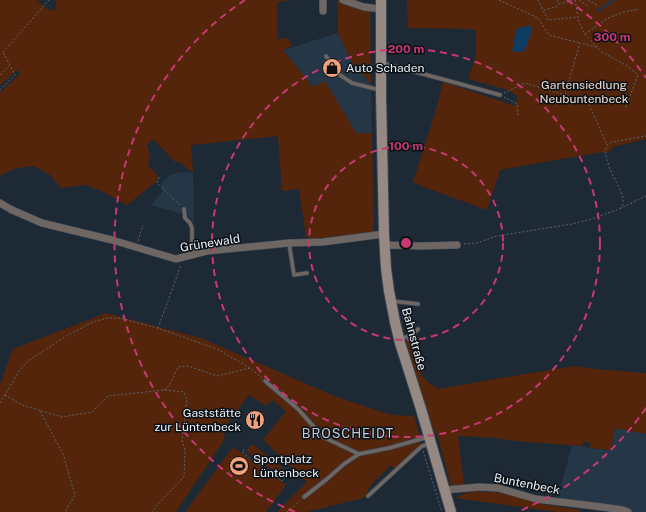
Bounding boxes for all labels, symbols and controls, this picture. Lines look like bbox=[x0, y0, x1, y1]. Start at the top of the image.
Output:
text: 300 m bbox=[594, 30, 631, 44]
text: 200 m bbox=[388, 42, 424, 56]
shop icon: Auto Schaden bbox=[321, 57, 343, 79]
place label: Auto Schaden bbox=[346, 61, 424, 75]
park label: Gartensiedlung Neubuntenbeck bbox=[539, 78, 629, 106]
text: 100 m bbox=[389, 139, 423, 153]
street label: Grünewald bbox=[179, 231, 241, 255]
centre of rings bbox=[399, 236, 413, 250]
street label: Bahnstraße bbox=[399, 306, 429, 372]
place label: Gaststätte zur Lüntenbeck bbox=[155, 406, 241, 434]
restaurant icon: Gaststätte zur Lüntenbeck bbox=[244, 409, 266, 431]
district label: BROSCHEIDT bbox=[302, 426, 394, 441]
place label: Sportplatz Lüntenbeck bbox=[253, 452, 319, 480]
sports icon: Sportplatz Lüntenbeck bbox=[228, 455, 250, 477]
street label: Buntenbeck bbox=[493, 471, 562, 497]

